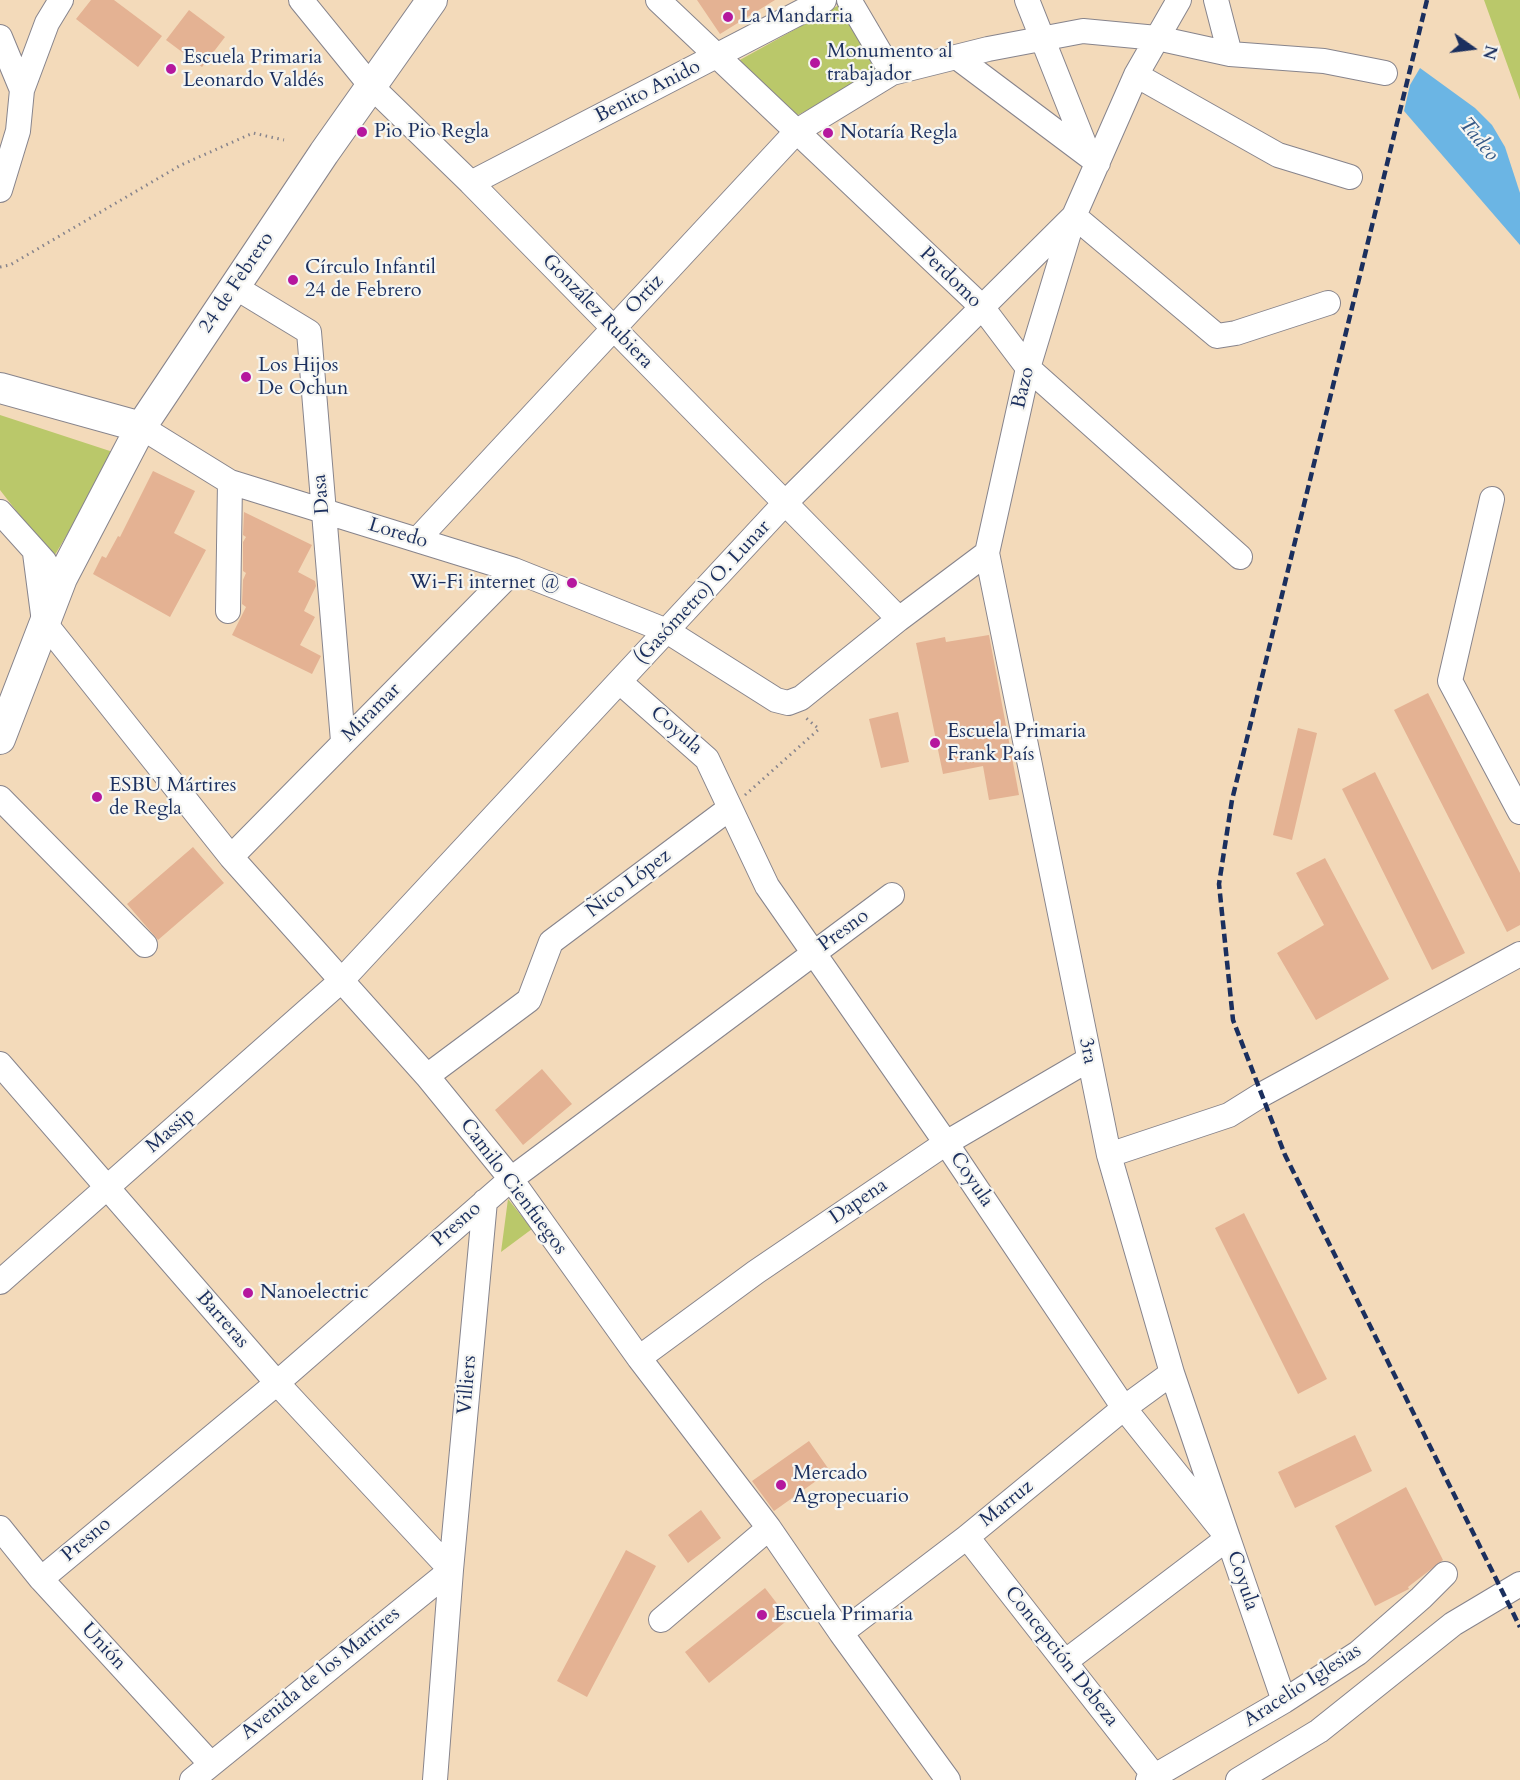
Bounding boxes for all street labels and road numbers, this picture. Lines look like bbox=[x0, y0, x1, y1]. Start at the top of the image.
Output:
street label: Benito Anido bbox=[591, 55, 705, 129]
street label: 24 de Febrero bbox=[194, 228, 280, 338]
street label: Perdomo bbox=[914, 242, 986, 314]
street label: González Rubiera bbox=[536, 250, 658, 374]
street label: Ortiz bbox=[621, 270, 669, 320]
street label: Bazo bbox=[1008, 365, 1040, 411]
street label: Dasa bbox=[308, 473, 336, 515]
street label: Loredo bbox=[365, 514, 431, 554]
street label: (Gasómetro) O. Lunar bbox=[630, 516, 776, 670]
street label: Miramar bbox=[338, 679, 406, 747]
street label: Coyula bbox=[645, 702, 707, 760]
street label: Ñico López bbox=[582, 844, 676, 924]
street label: Presno bbox=[814, 905, 874, 957]
street label: 3ra bbox=[1073, 1036, 1101, 1066]
street label: Massip bbox=[142, 1103, 200, 1159]
street label: Camilo Cienfuegos bbox=[454, 1114, 572, 1260]
street label: Coyula bbox=[944, 1148, 998, 1212]
street label: Dapena bbox=[825, 1174, 893, 1230]
street label: Presno bbox=[428, 1197, 486, 1253]
street label: Barreras bbox=[190, 1286, 254, 1354]
street label: Villiers bbox=[453, 1354, 483, 1416]
street label: Marruz bbox=[975, 1475, 1039, 1533]
street label: Presno bbox=[57, 1512, 117, 1568]
street label: Coyula bbox=[1221, 1548, 1263, 1614]
street label: Concepción Debeza bbox=[999, 1582, 1123, 1732]
street label: Avenida de los Martires bbox=[237, 1602, 405, 1746]
street label: Unión bbox=[75, 1619, 131, 1675]
street label: Aracelio Iglesias bbox=[1240, 1639, 1366, 1733]

